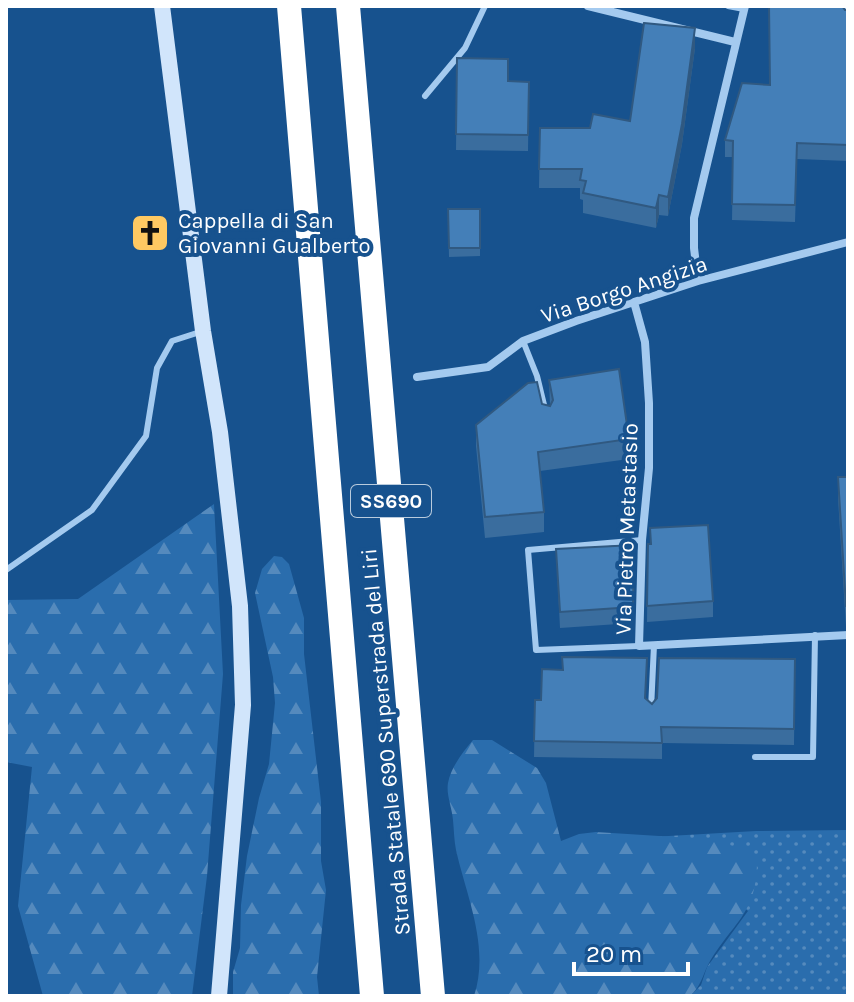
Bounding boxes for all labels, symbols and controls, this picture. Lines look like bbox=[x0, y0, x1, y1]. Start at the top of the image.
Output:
place label: Cappella di San Giovanni Gualberto bbox=[178, 208, 371, 259]
church icon: Cappella di San Giovanni Gualberto bbox=[129, 212, 171, 254]
street label: Via Borgo Angizia bbox=[538, 251, 711, 329]
street label: Via Pietro Metastasio bbox=[610, 423, 644, 636]
road number: SS690 bbox=[351, 485, 431, 517]
street label: Strada Statale 690 Superstrada del Liri bbox=[356, 547, 416, 937]
scale bar bbox=[574, 926, 688, 976]
text: 20 m bbox=[586, 940, 642, 968]

